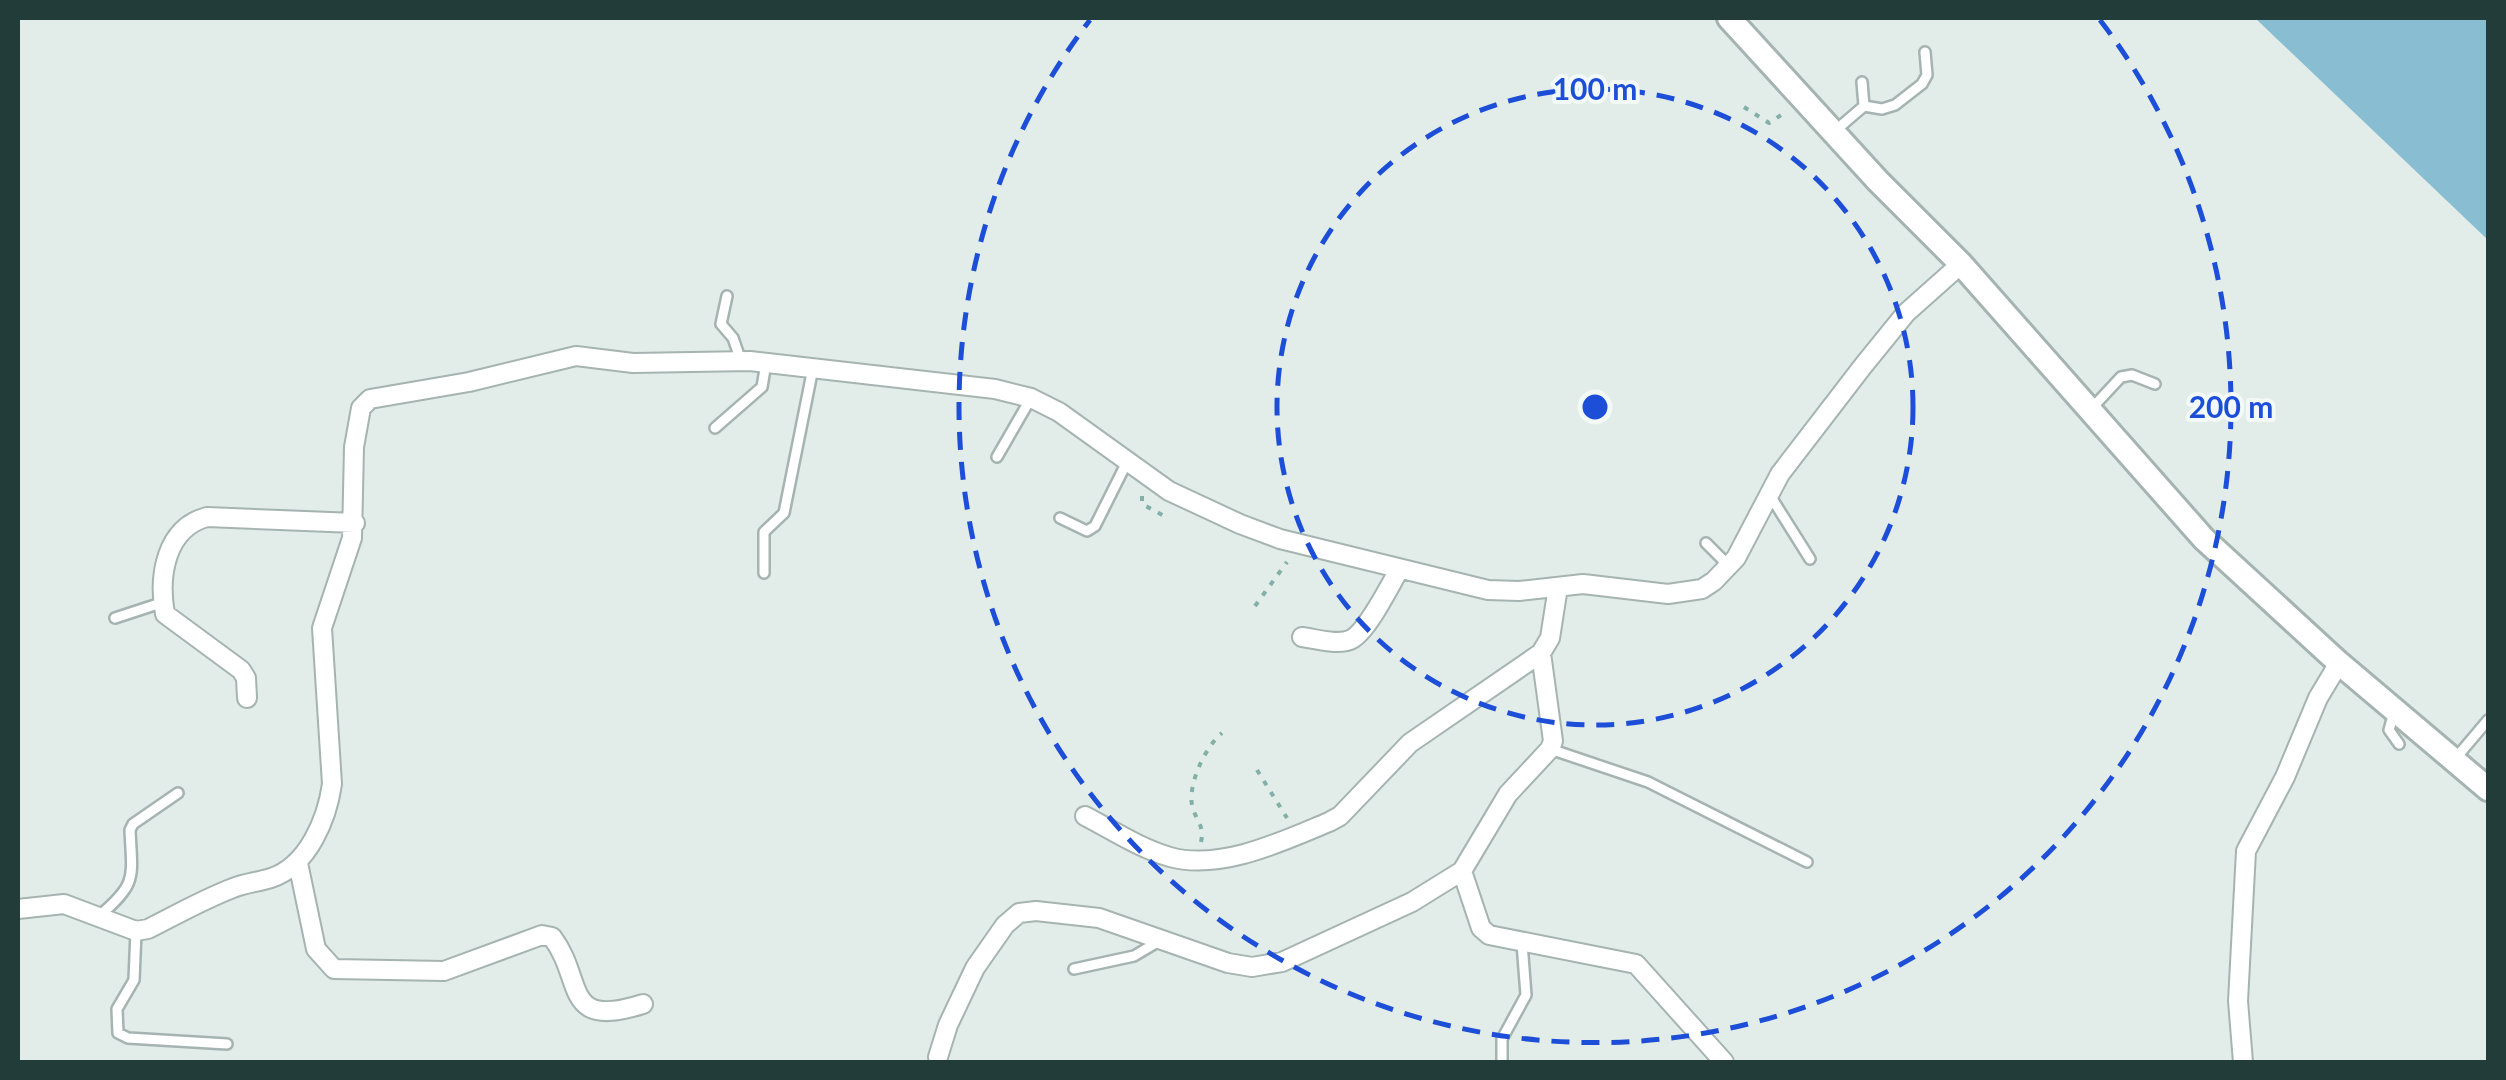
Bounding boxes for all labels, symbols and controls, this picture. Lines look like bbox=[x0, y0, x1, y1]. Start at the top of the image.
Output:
text: 100 m bbox=[1553, 70, 1637, 106]
text: 200 m bbox=[2189, 388, 2273, 424]
centre of rings bbox=[1577, 389, 1613, 425]

